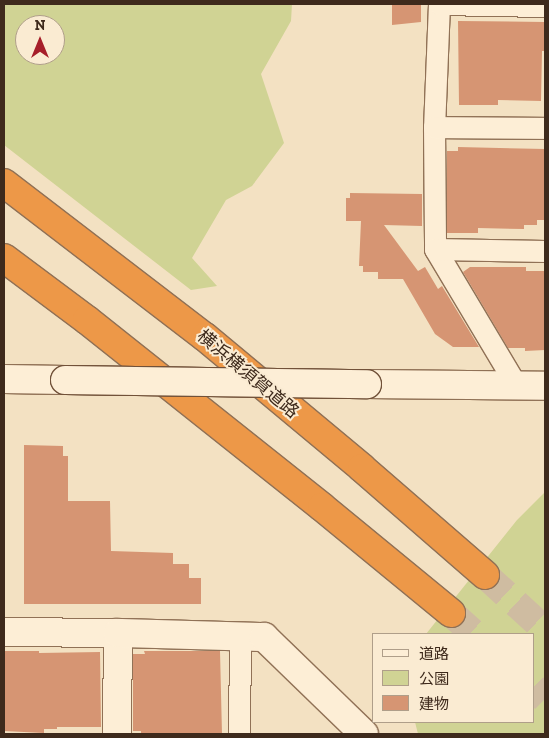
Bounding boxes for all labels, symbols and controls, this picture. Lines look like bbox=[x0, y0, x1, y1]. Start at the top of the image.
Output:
north arrow bbox=[15, 15, 65, 65]
text: N bbox=[35, 17, 45, 34]
street label: 横浜横須賀道路 bbox=[193, 325, 303, 423]
legend bbox=[372, 633, 534, 723]
text: 道路 bbox=[419, 645, 449, 663]
text: 公園 bbox=[419, 670, 449, 688]
text: 建物 bbox=[419, 695, 449, 713]

